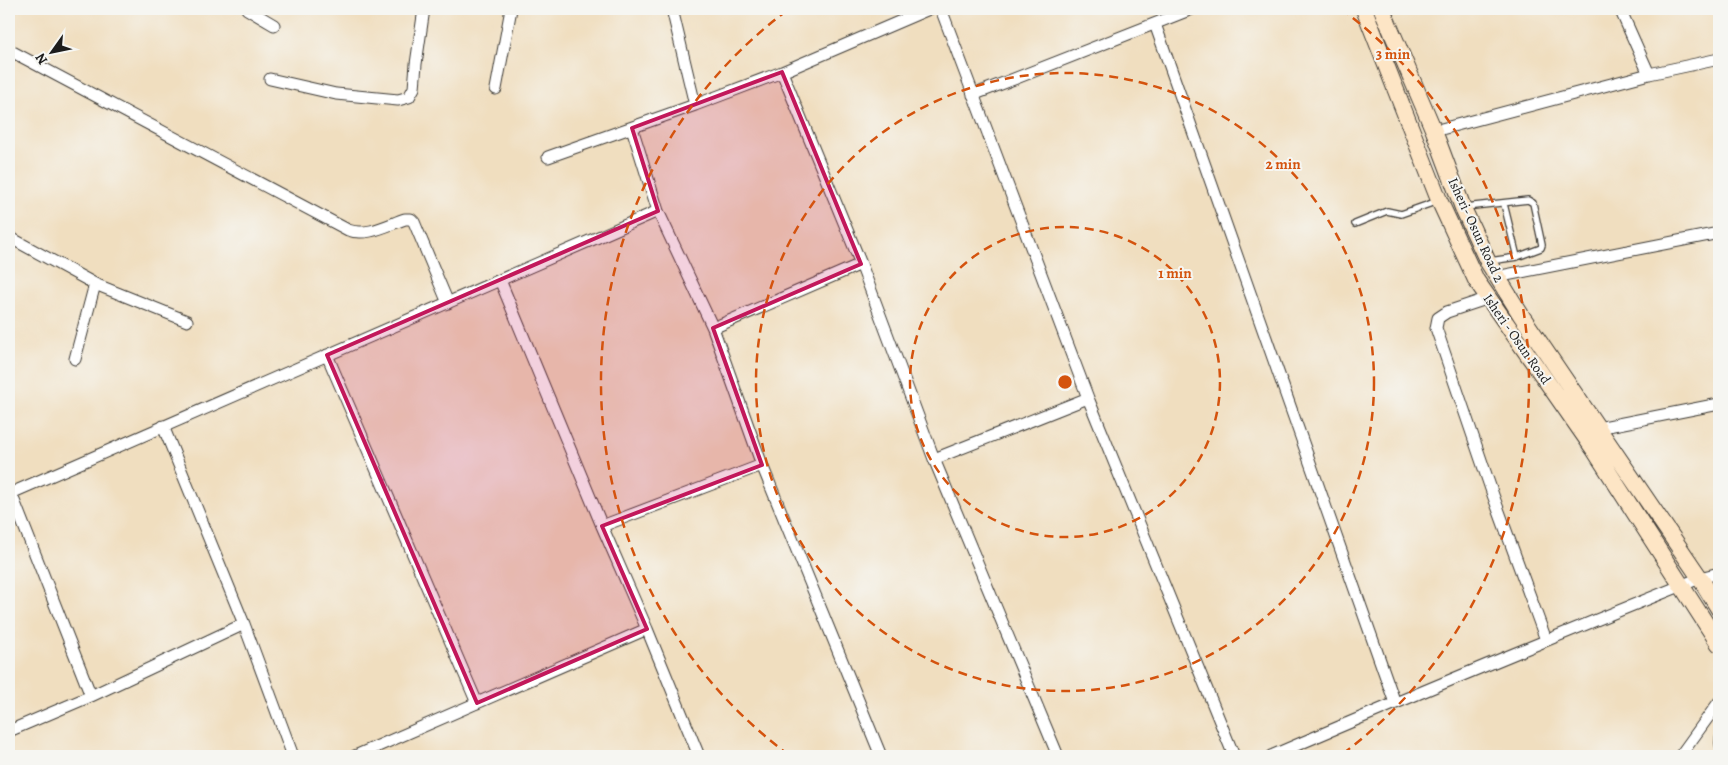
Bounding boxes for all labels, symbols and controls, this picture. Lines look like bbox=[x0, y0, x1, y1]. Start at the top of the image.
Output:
north arrow bbox=[28, 28, 78, 78]
text: 3 min bbox=[1376, 44, 1411, 64]
text: N bbox=[31, 49, 52, 68]
text: 2 min bbox=[1265, 154, 1301, 174]
street label: Isheri- Osun Road 2 bbox=[1443, 175, 1509, 286]
text: 1 min bbox=[1158, 263, 1192, 283]
street label: Isheri - Osun Road bbox=[1479, 290, 1556, 388]
centre of rings bbox=[1056, 373, 1074, 391]

